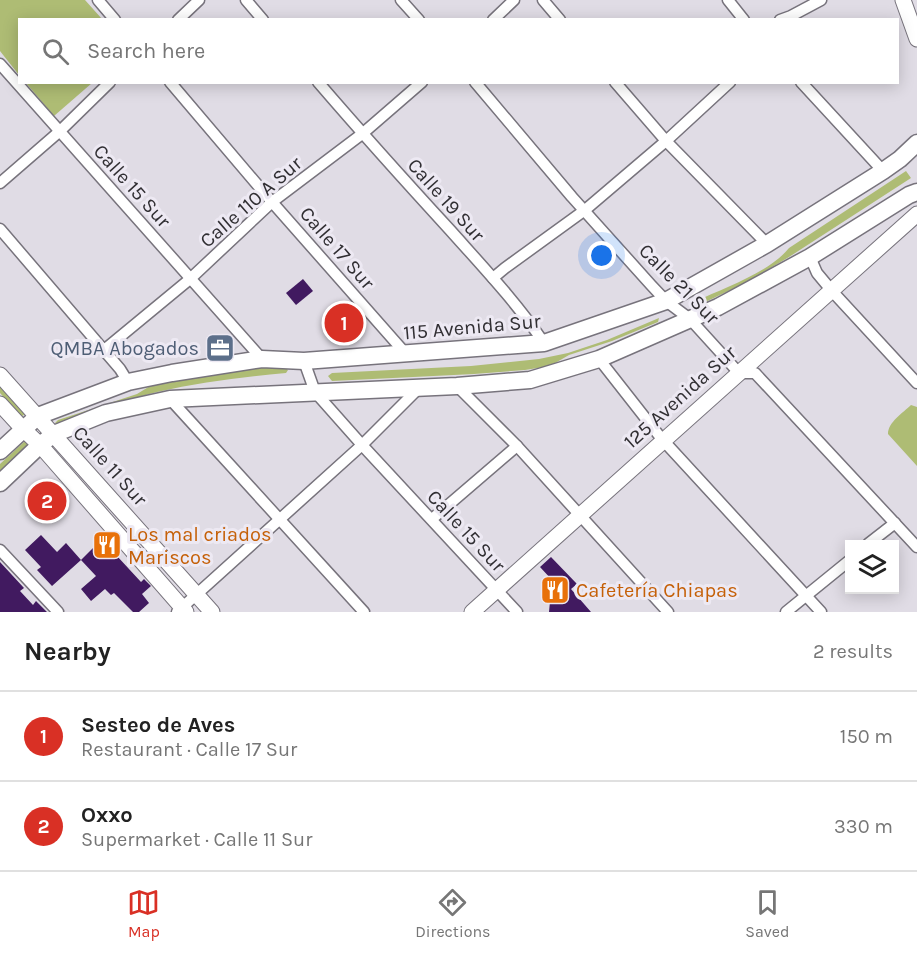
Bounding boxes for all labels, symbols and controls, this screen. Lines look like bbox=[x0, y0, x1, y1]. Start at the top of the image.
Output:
search box bbox=[18, 18, 899, 84]
icon: search bbox=[39, 35, 72, 68]
text: Search here bbox=[87, 38, 205, 64]
street label: Calle 15 Sur bbox=[89, 140, 176, 233]
street label: Calle 110 A Sur bbox=[196, 151, 307, 252]
street label: Calle 19 Sur bbox=[403, 154, 490, 247]
street label: Calle 17 Sur bbox=[295, 202, 380, 294]
street label: Calle 21 Sur bbox=[634, 239, 724, 329]
your location bbox=[587, 241, 616, 270]
pin: 1 bbox=[324, 300, 364, 346]
street label: 115 Avenida Sur bbox=[402, 309, 542, 344]
office icon: QMBA Abogados bbox=[204, 332, 236, 364]
place label: QMBA Abogados bbox=[51, 337, 199, 360]
street label: 125 Avenida Sur bbox=[619, 340, 741, 453]
street label: Calle 11 Sur bbox=[68, 422, 152, 511]
pin: 2 bbox=[28, 478, 66, 524]
street label: Calle 15 Sur bbox=[422, 485, 510, 577]
place label: Los mal criados Mariscos bbox=[128, 523, 271, 569]
restaurant icon: Los mal criados Mariscos bbox=[91, 529, 123, 561]
map controls bbox=[845, 540, 899, 594]
button: layers bbox=[845, 540, 899, 594]
restaurant icon: Cafetería Chiapas bbox=[539, 574, 571, 606]
place label: Cafetería Chiapas bbox=[576, 579, 738, 602]
text: Nearby bbox=[24, 636, 111, 667]
text: 2 results bbox=[813, 640, 893, 663]
text: Sesteo de Aves bbox=[81, 712, 235, 738]
text: 1 bbox=[40, 725, 47, 748]
text: 150 m bbox=[840, 725, 893, 748]
text: Restaurant · Calle 17 Sur bbox=[81, 738, 297, 761]
text: Oxxo bbox=[81, 802, 133, 828]
text: 2 bbox=[37, 815, 50, 838]
text: 330 m bbox=[834, 815, 893, 838]
text: Supermarket · Calle 11 Sur bbox=[81, 828, 312, 851]
tab: Map bbox=[127, 886, 160, 941]
tab: Directions bbox=[415, 886, 490, 941]
tab: Saved bbox=[745, 886, 790, 941]

